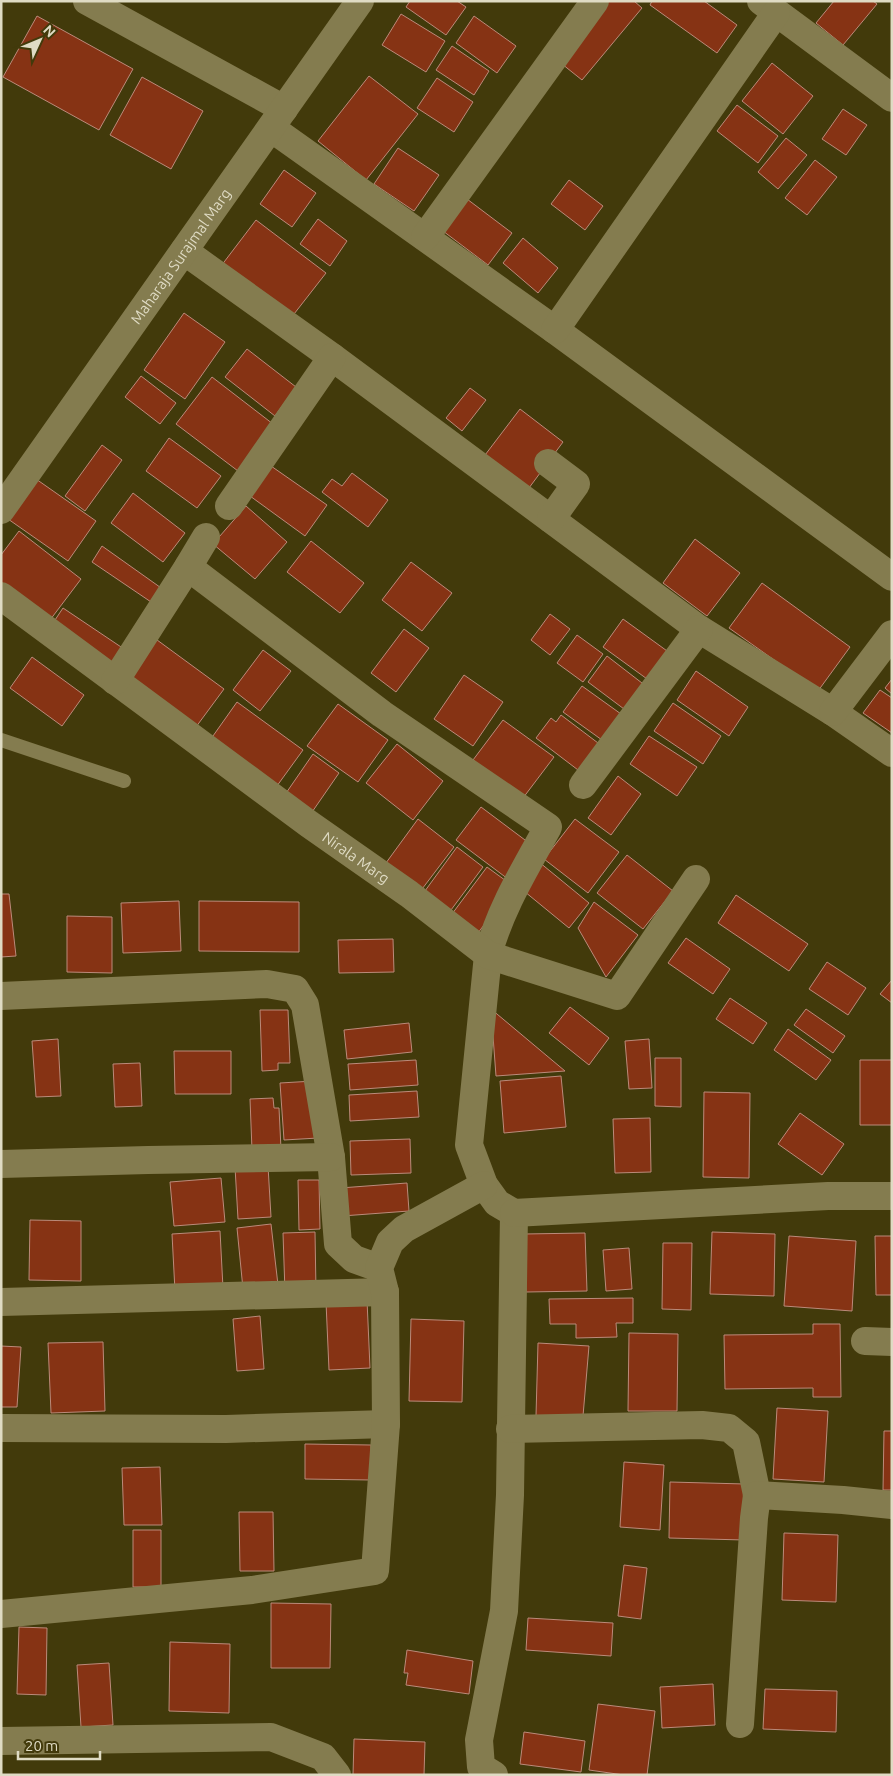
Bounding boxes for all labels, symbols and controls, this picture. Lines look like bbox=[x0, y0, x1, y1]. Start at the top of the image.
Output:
north arrow bbox=[15, 15, 65, 65]
text: N bbox=[40, 22, 59, 40]
street label: Maharaja Surajmal Marg bbox=[127, 185, 234, 327]
street label: Nirala Marg bbox=[320, 828, 393, 886]
scale bar bbox=[18, 1728, 100, 1760]
text: 20 m bbox=[25, 1737, 58, 1754]

